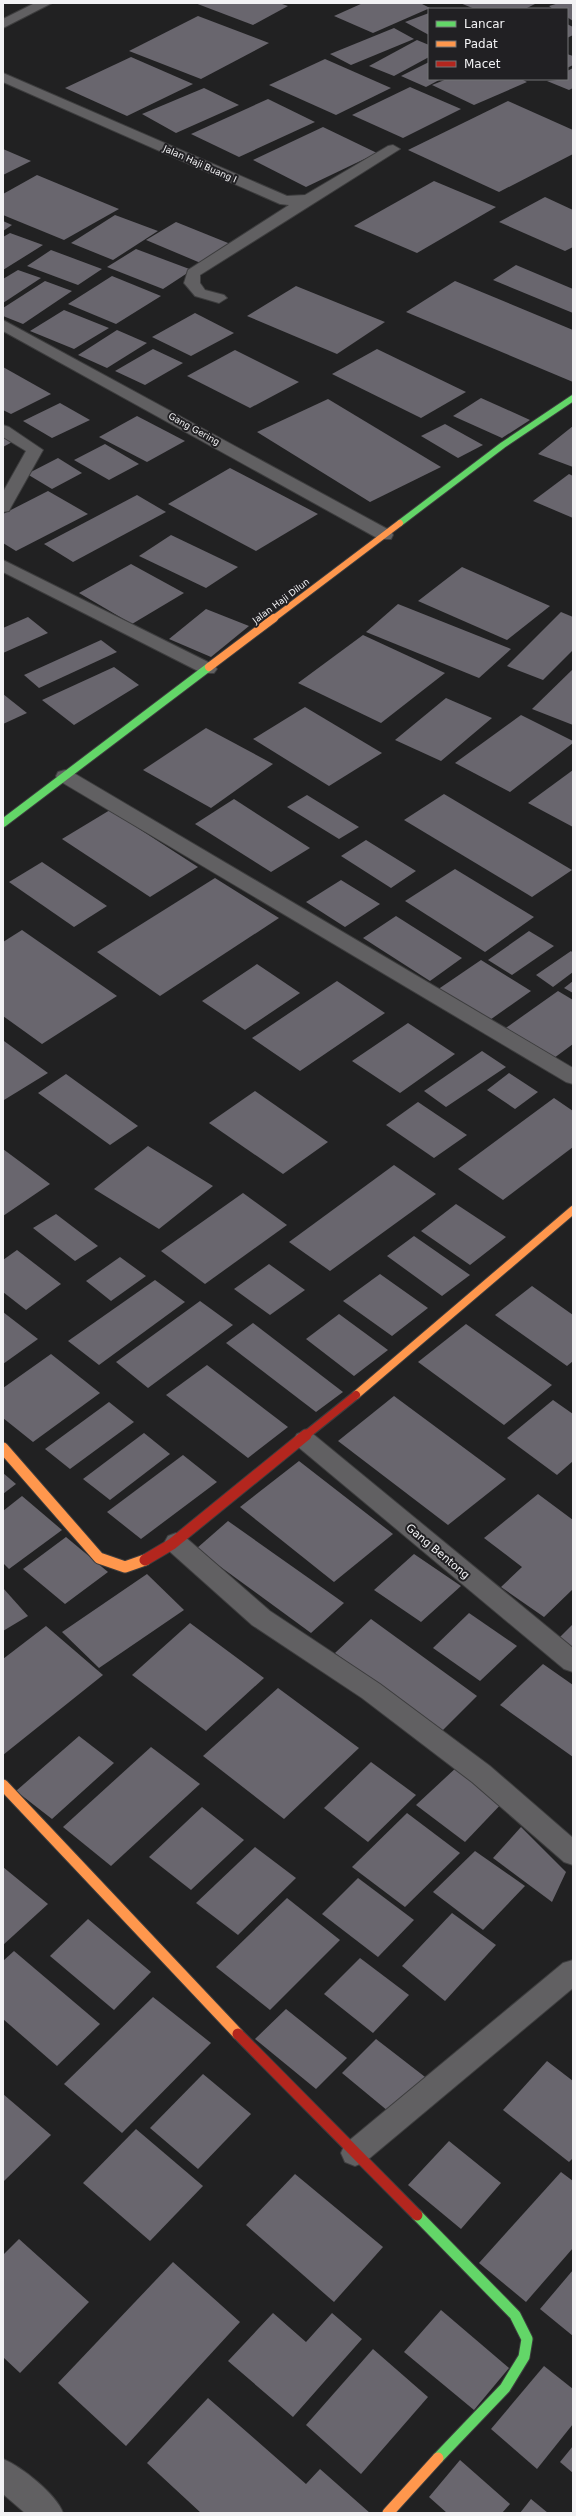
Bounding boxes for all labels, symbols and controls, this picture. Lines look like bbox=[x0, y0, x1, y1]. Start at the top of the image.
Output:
legend bbox=[428, 8, 568, 80]
text: Lancar bbox=[464, 17, 505, 31]
text: Padat bbox=[464, 37, 498, 51]
text: Macet bbox=[464, 57, 501, 71]
street label: Jalan Haji Buang I bbox=[161, 143, 238, 185]
street label: Gang Gering bbox=[167, 411, 221, 447]
street label: Jalan Haji Dilun bbox=[250, 576, 311, 626]
street label: Gang Bentong bbox=[403, 1521, 472, 1582]

